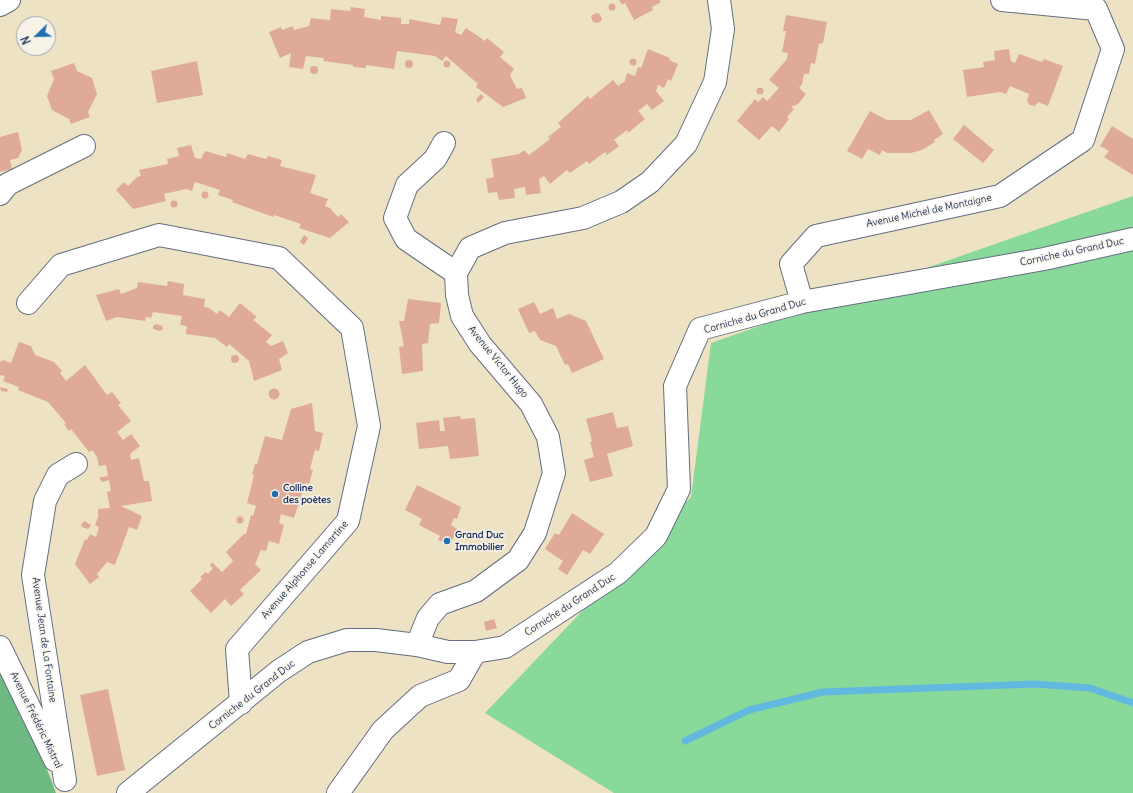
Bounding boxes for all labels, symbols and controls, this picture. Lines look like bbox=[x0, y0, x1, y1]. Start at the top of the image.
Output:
north arrow bbox=[16, 16, 56, 56]
text: N bbox=[18, 34, 34, 47]
street label: Avenue Michel de Montaigne bbox=[865, 192, 993, 230]
street label: Corniche du Grand Duc bbox=[1019, 235, 1125, 269]
street label: Corniche du Grand Duc bbox=[702, 296, 808, 336]
street label: Avenue Victor Hugo bbox=[465, 324, 531, 400]
place label: Colline des poètes bbox=[283, 482, 331, 506]
marker: Colline des poètes bbox=[270, 489, 280, 499]
street label: Avenue Alphonse Lamartine bbox=[259, 518, 351, 622]
place label: Grand Duc Immobilier bbox=[455, 529, 504, 552]
marker: Grand Duc Immobilier bbox=[442, 536, 452, 546]
street label: Corniche du Grand Duc bbox=[522, 571, 618, 639]
street label: Avenue Jean de La Fontaine bbox=[29, 577, 59, 703]
street label: Corniche du Grand Duc bbox=[207, 658, 297, 732]
street label: Avenue Frédéric Mistral bbox=[7, 670, 65, 770]

